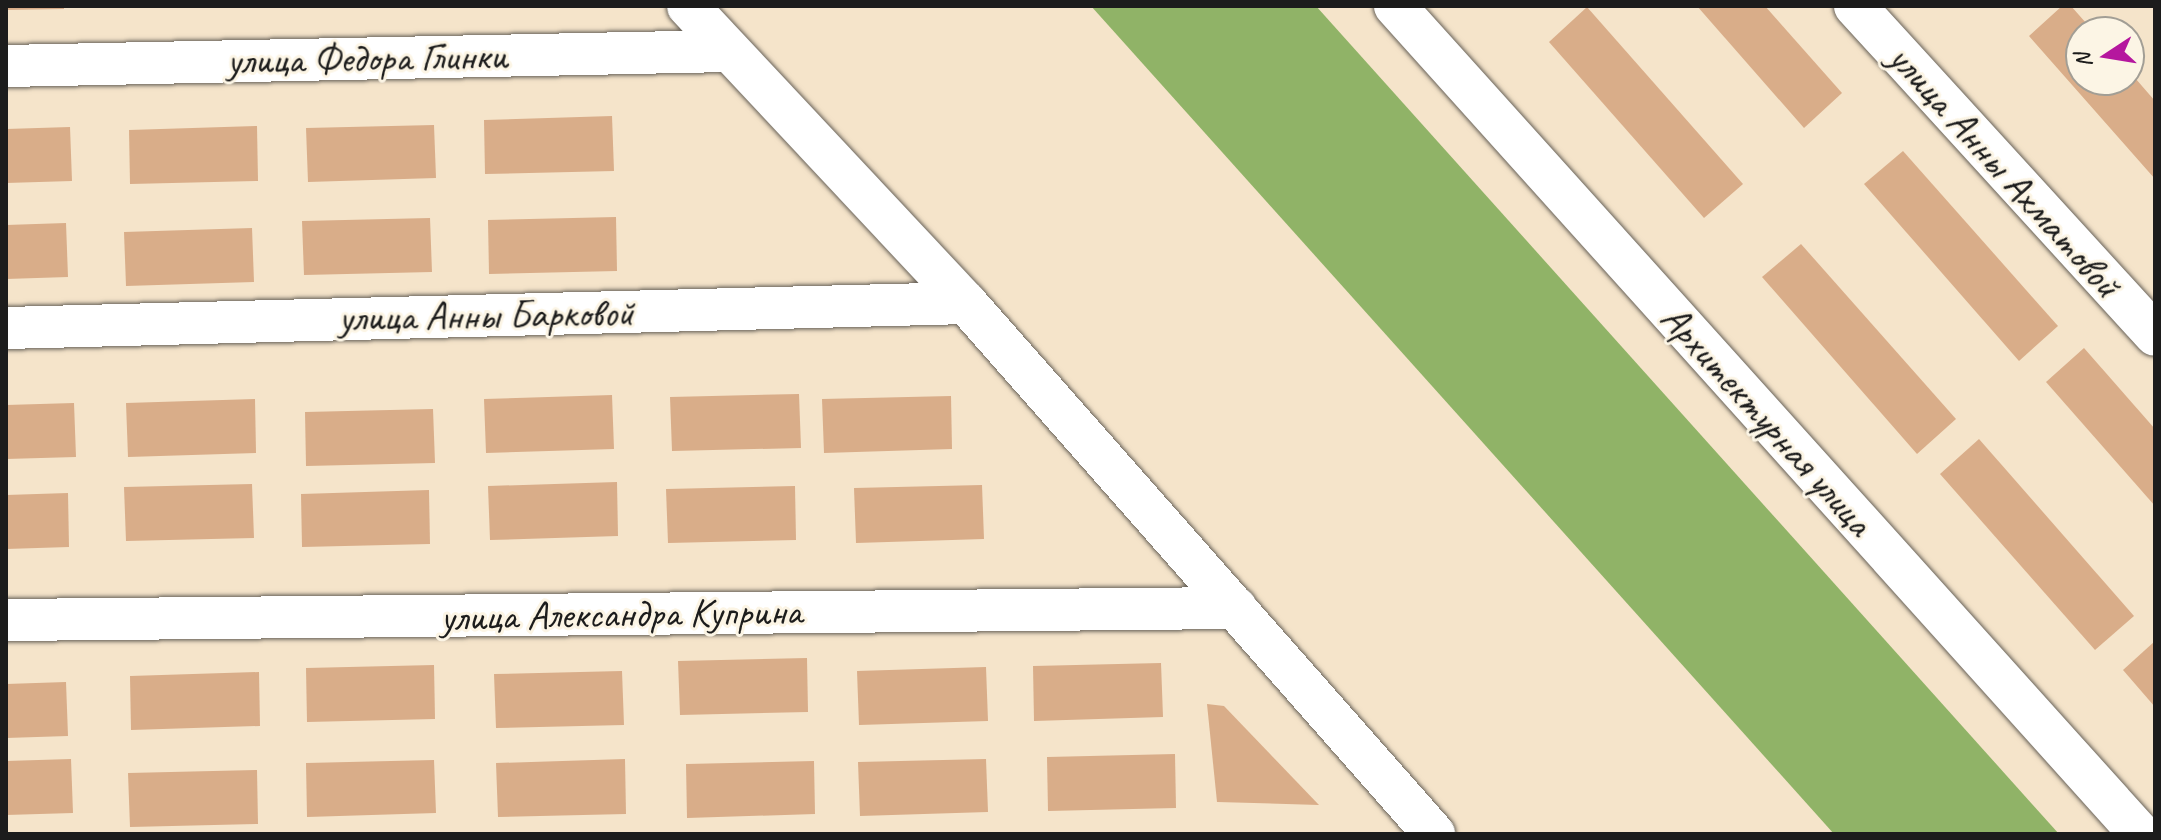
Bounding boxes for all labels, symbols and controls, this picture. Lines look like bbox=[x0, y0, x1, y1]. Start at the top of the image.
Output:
north arrow bbox=[2065, 16, 2145, 96]
street label: улица Федора Глинки bbox=[225, 32, 509, 84]
street label: улица Анны Ахматовой bbox=[1879, 34, 2131, 308]
text: N bbox=[2068, 51, 2099, 70]
street label: улица Анны Барковой bbox=[338, 288, 634, 342]
street label: Архитектурная улица bbox=[1649, 293, 1885, 547]
street label: улица Александра Куприна bbox=[439, 587, 803, 641]

